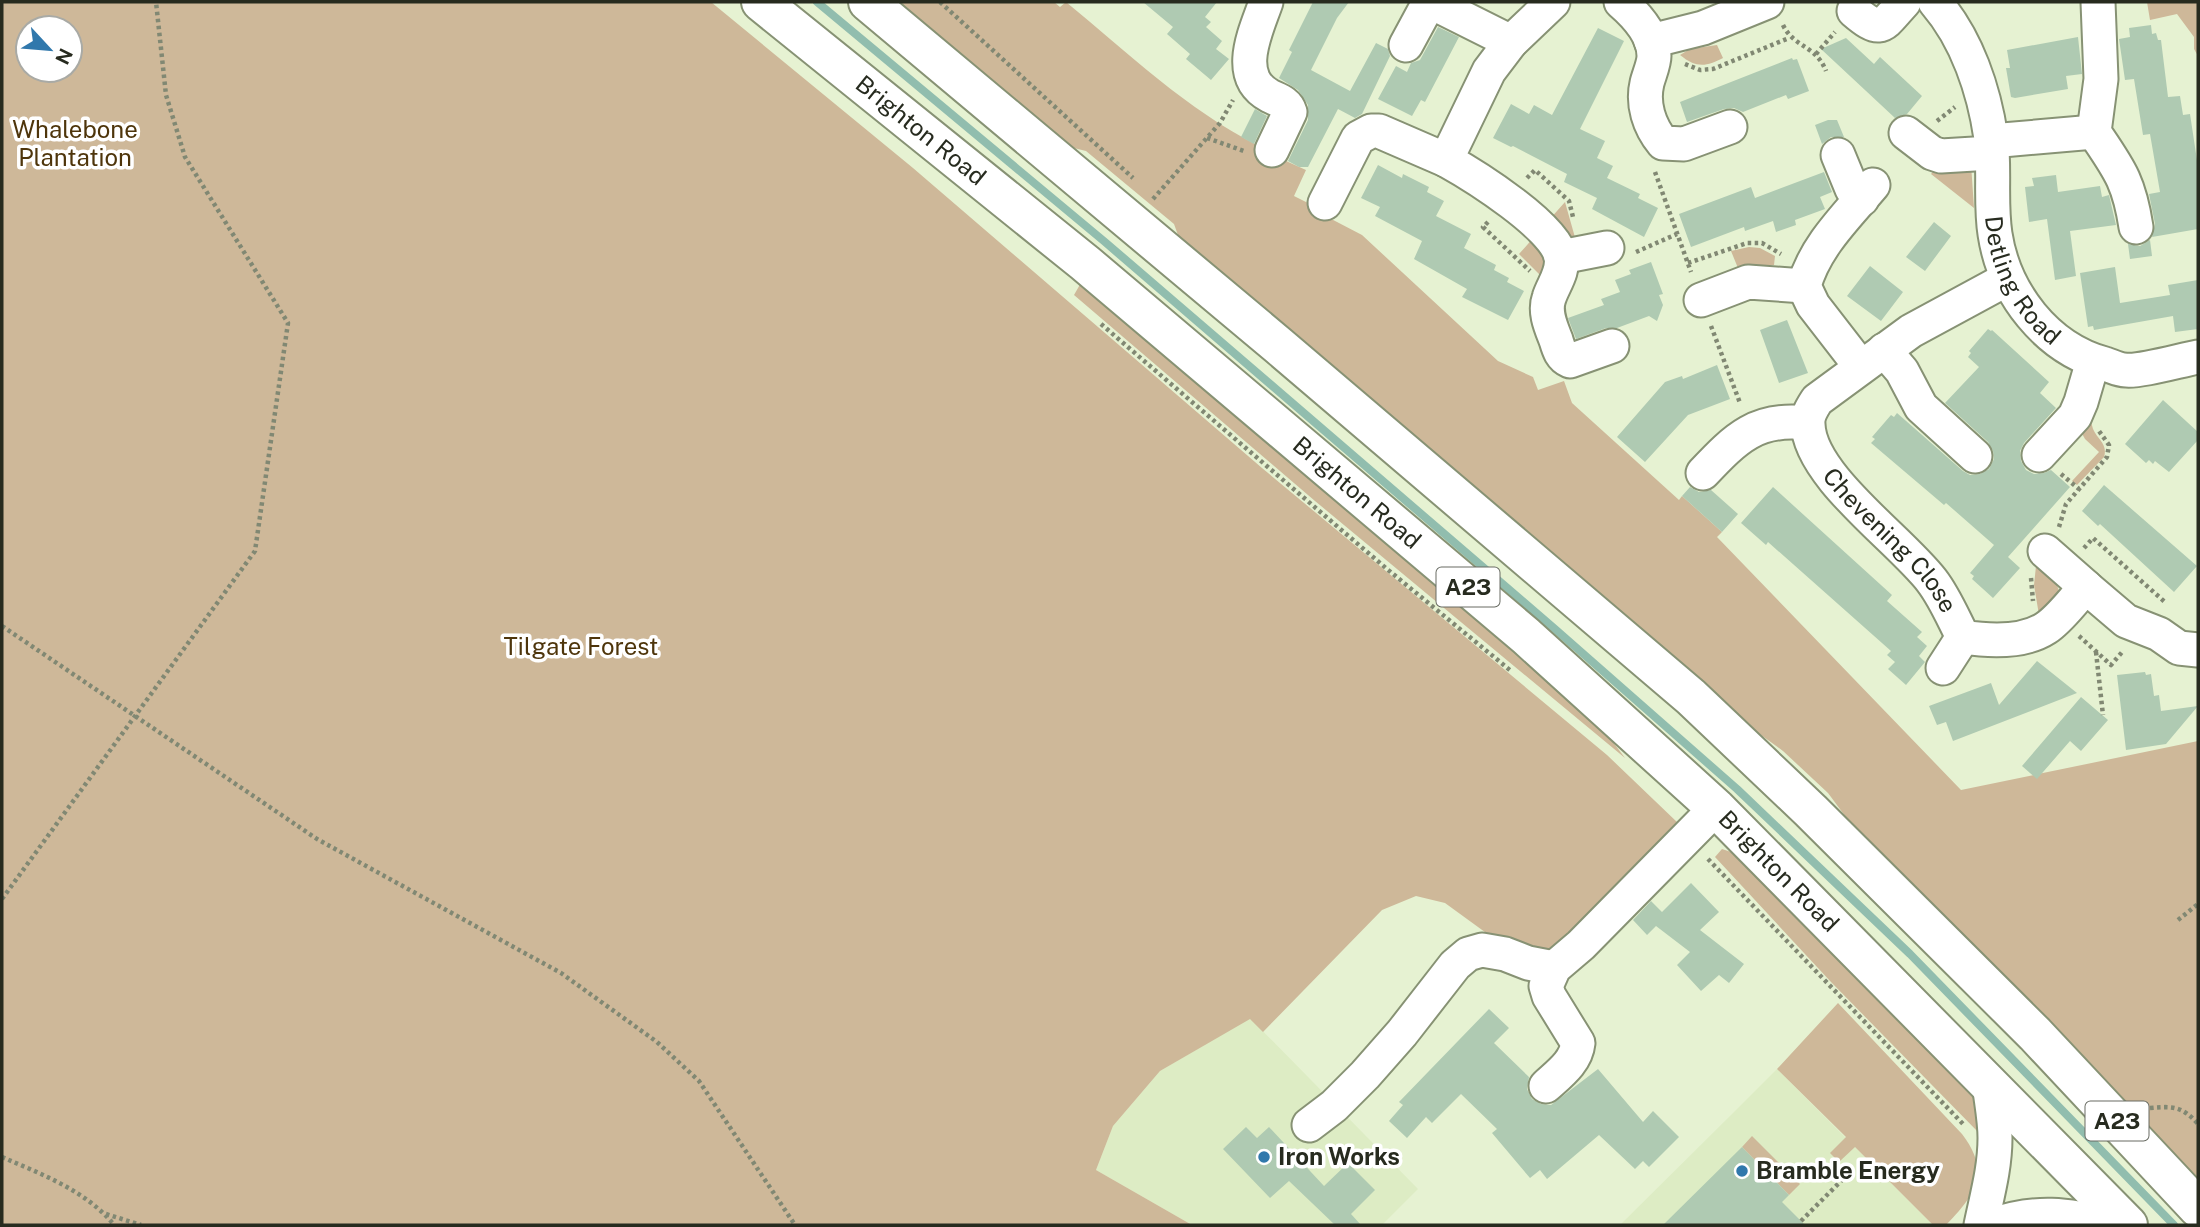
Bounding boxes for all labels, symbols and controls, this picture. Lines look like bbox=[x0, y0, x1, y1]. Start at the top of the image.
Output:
north arrow bbox=[14, 14, 84, 84]
text: N bbox=[51, 45, 77, 68]
street label: Brighton Road bbox=[851, 69, 992, 191]
park label: Whalebone Plantation bbox=[12, 115, 138, 171]
street label: Detling Road bbox=[1980, 215, 2067, 350]
street label: Brighton Road bbox=[1288, 430, 1427, 554]
street label: Chevening Close bbox=[1818, 462, 1963, 617]
road number: A23 bbox=[1436, 568, 1500, 607]
park label: Tilgate Forest bbox=[504, 632, 658, 660]
street label: Brighton Road bbox=[1714, 804, 1845, 937]
road number: A23 bbox=[2086, 1102, 2148, 1140]
place label: Iron Works bbox=[1278, 1142, 1400, 1170]
marker: Iron Works bbox=[1256, 1149, 1272, 1165]
place label: Bramble Energy bbox=[1756, 1156, 1940, 1184]
marker: Bramble Energy bbox=[1734, 1163, 1750, 1179]

